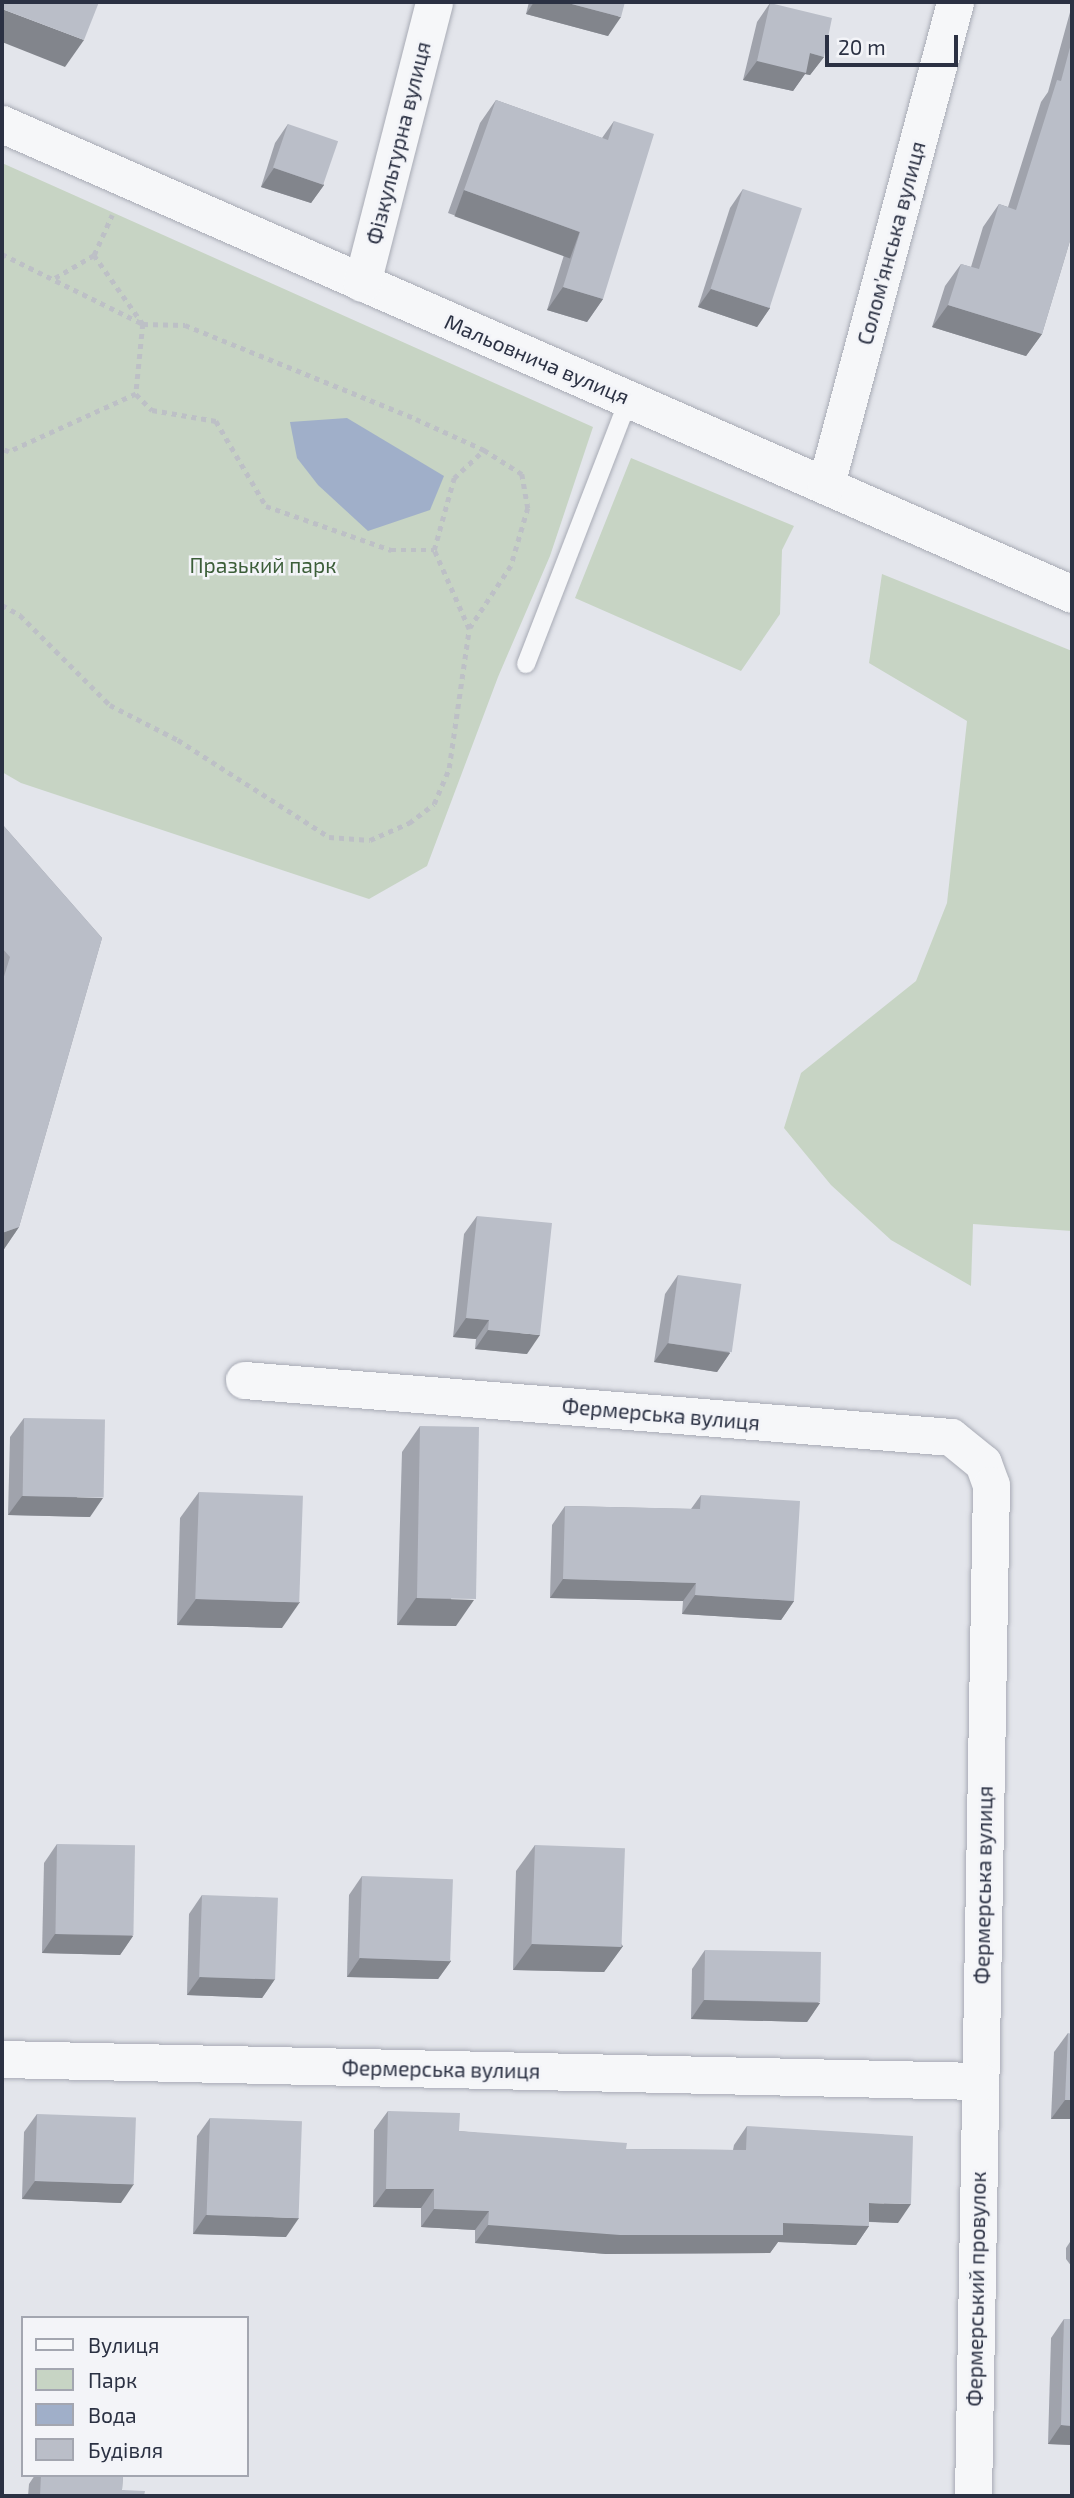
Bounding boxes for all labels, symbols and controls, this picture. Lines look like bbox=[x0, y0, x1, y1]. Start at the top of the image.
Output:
scale bar bbox=[829, 21, 962, 65]
text: 20 m bbox=[838, 34, 886, 59]
street label: Фізкультурна вулиця bbox=[361, 39, 435, 247]
street label: Солом'янська вулиця bbox=[852, 139, 930, 347]
street label: Мальовнича вулиця bbox=[441, 309, 633, 409]
park label: Празький парк bbox=[190, 552, 336, 578]
street label: Фермерська вулиця bbox=[561, 1393, 761, 1435]
street label: Фермерська вулиця bbox=[969, 1785, 997, 1985]
street label: Фермерська вулиця bbox=[341, 2055, 541, 2083]
street label: Фермерський провулок bbox=[961, 2171, 991, 2407]
legend bbox=[21, 2316, 248, 2477]
text: Вулиця bbox=[88, 2332, 159, 2357]
text: Парк bbox=[88, 2367, 137, 2392]
text: Вода bbox=[88, 2402, 137, 2427]
text: Будівля bbox=[88, 2437, 163, 2462]

